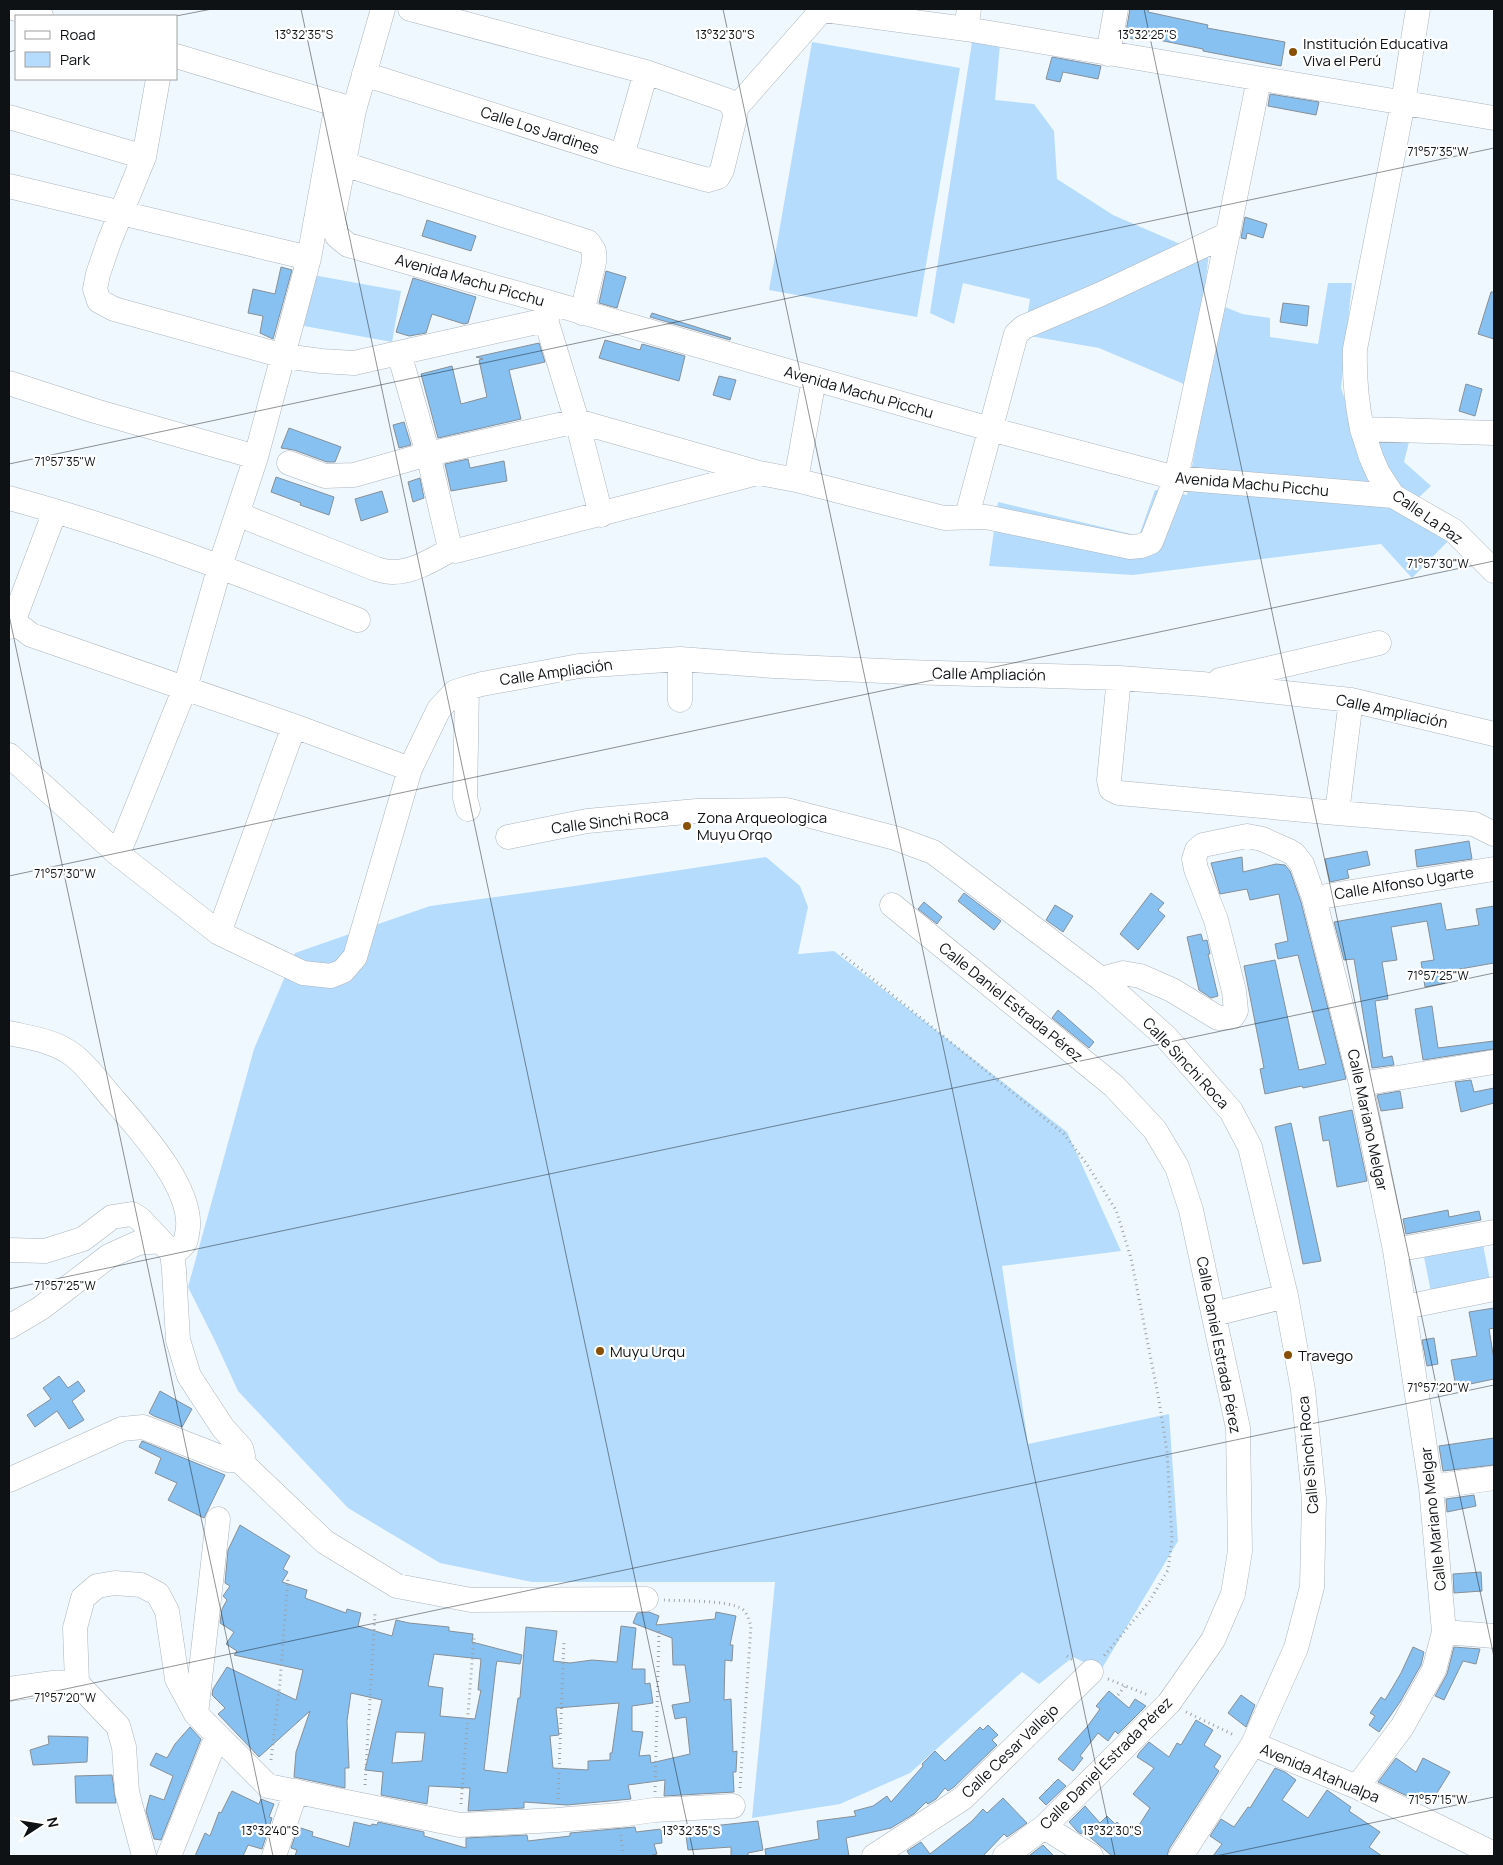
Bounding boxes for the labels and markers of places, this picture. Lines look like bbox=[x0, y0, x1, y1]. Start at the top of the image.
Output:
place label: Institución Educativa Viva el Perú bbox=[1303, 33, 1448, 71]
marker: Institución Educativa Viva el Perú bbox=[1287, 46, 1299, 58]
place label: Zona Arqueologica Muyu Orqo bbox=[697, 807, 827, 845]
marker: Zona Arqueologica Muyu Orqo bbox=[681, 820, 693, 832]
place label: Muyu Urqu bbox=[610, 1341, 685, 1362]
marker: Muyu Urqu bbox=[594, 1345, 606, 1357]
place label: Travego bbox=[1298, 1345, 1353, 1366]
marker: Travego bbox=[1282, 1349, 1294, 1361]

